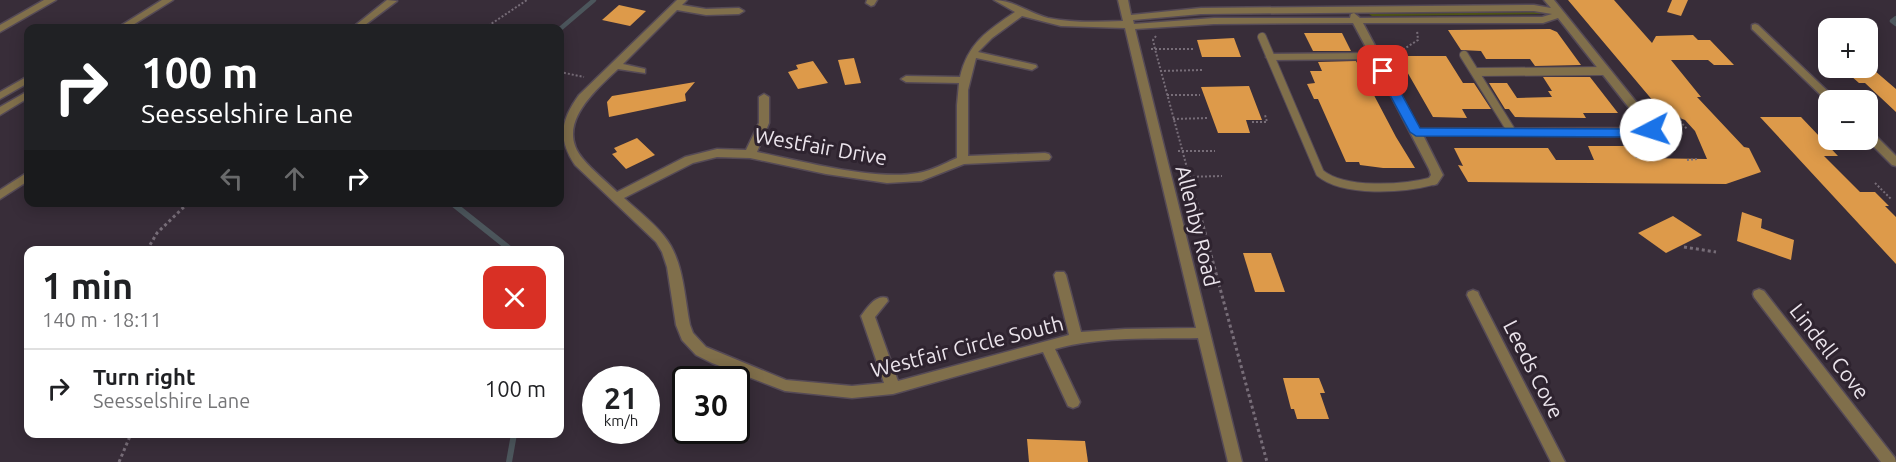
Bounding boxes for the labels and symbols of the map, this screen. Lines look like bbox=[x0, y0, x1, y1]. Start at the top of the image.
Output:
pin bbox=[1357, 45, 1408, 96]
position arrow bbox=[1619, 98, 1683, 162]
street label: Westfair Drive bbox=[753, 123, 889, 169]
street label: Allenby Road bbox=[1171, 163, 1225, 289]
street label: Lindell Cove bbox=[1785, 299, 1875, 403]
street label: Westfair Circle South bbox=[868, 310, 1066, 382]
street label: Leeds Cove bbox=[1499, 316, 1569, 422]
speed limit sign: 30 bbox=[672, 366, 750, 444]

